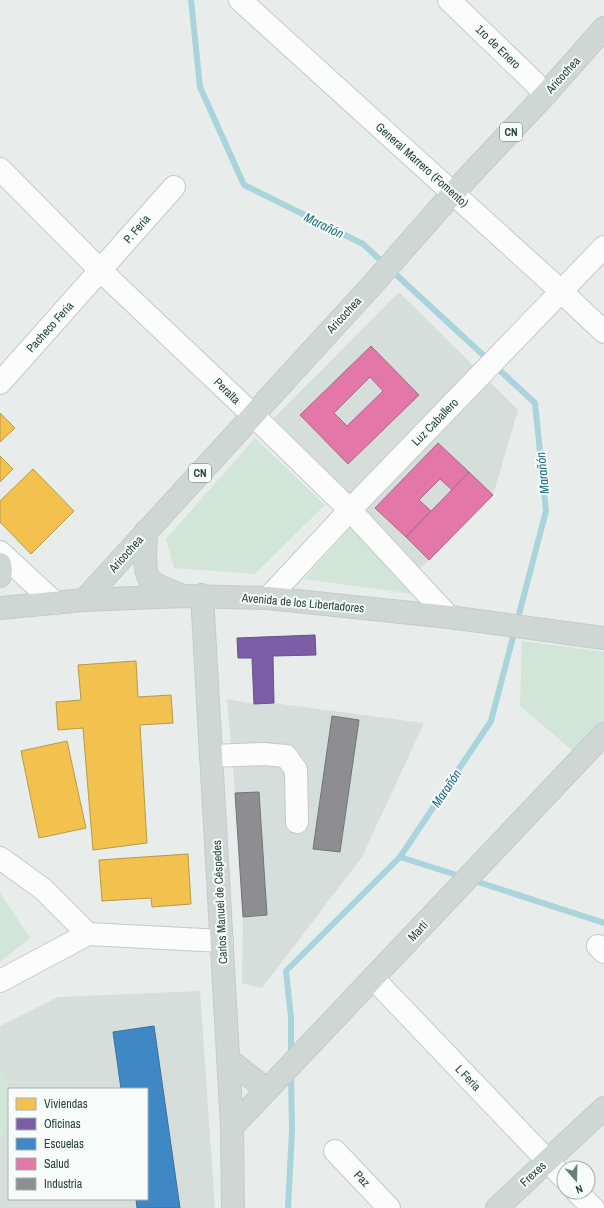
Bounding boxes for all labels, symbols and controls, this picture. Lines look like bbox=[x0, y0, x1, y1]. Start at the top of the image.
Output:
street label: 1ro de Enero bbox=[472, 21, 524, 73]
street label: Aricochea bbox=[542, 53, 584, 98]
street label: General Marrero (Fomento) bbox=[372, 119, 472, 211]
road number: CN bbox=[500, 123, 522, 141]
water label: Marañón bbox=[301, 209, 346, 242]
street label: P. Feria bbox=[120, 211, 154, 247]
street label: Aricochea bbox=[322, 293, 365, 337]
street label: Pacheco Feria bbox=[23, 298, 78, 356]
street label: Peralta bbox=[210, 374, 244, 408]
street label: Luz Caballero bbox=[408, 395, 462, 449]
water label: Marañón bbox=[532, 451, 553, 495]
road number: CN bbox=[189, 464, 211, 482]
street label: Aricochea bbox=[105, 532, 147, 577]
street label: Avenida de los Libertadores bbox=[240, 590, 365, 616]
water label: Marañón bbox=[428, 766, 465, 810]
street label: Carlos Manuel de Céspedes bbox=[209, 840, 231, 964]
street label: Martí bbox=[405, 917, 432, 945]
street label: L Feria bbox=[452, 1062, 485, 1095]
legend bbox=[8, 1088, 148, 1200]
text: Viviendas bbox=[44, 1096, 88, 1112]
text: Oficinas bbox=[44, 1116, 81, 1132]
text: Escuelas bbox=[44, 1136, 84, 1152]
text: Salud bbox=[44, 1156, 69, 1172]
street label: Frexes bbox=[517, 1158, 550, 1190]
north arrow bbox=[556, 1160, 596, 1200]
street label: Paz bbox=[350, 1167, 374, 1191]
text: Industria bbox=[44, 1176, 83, 1192]
text: N bbox=[574, 1182, 585, 1197]

